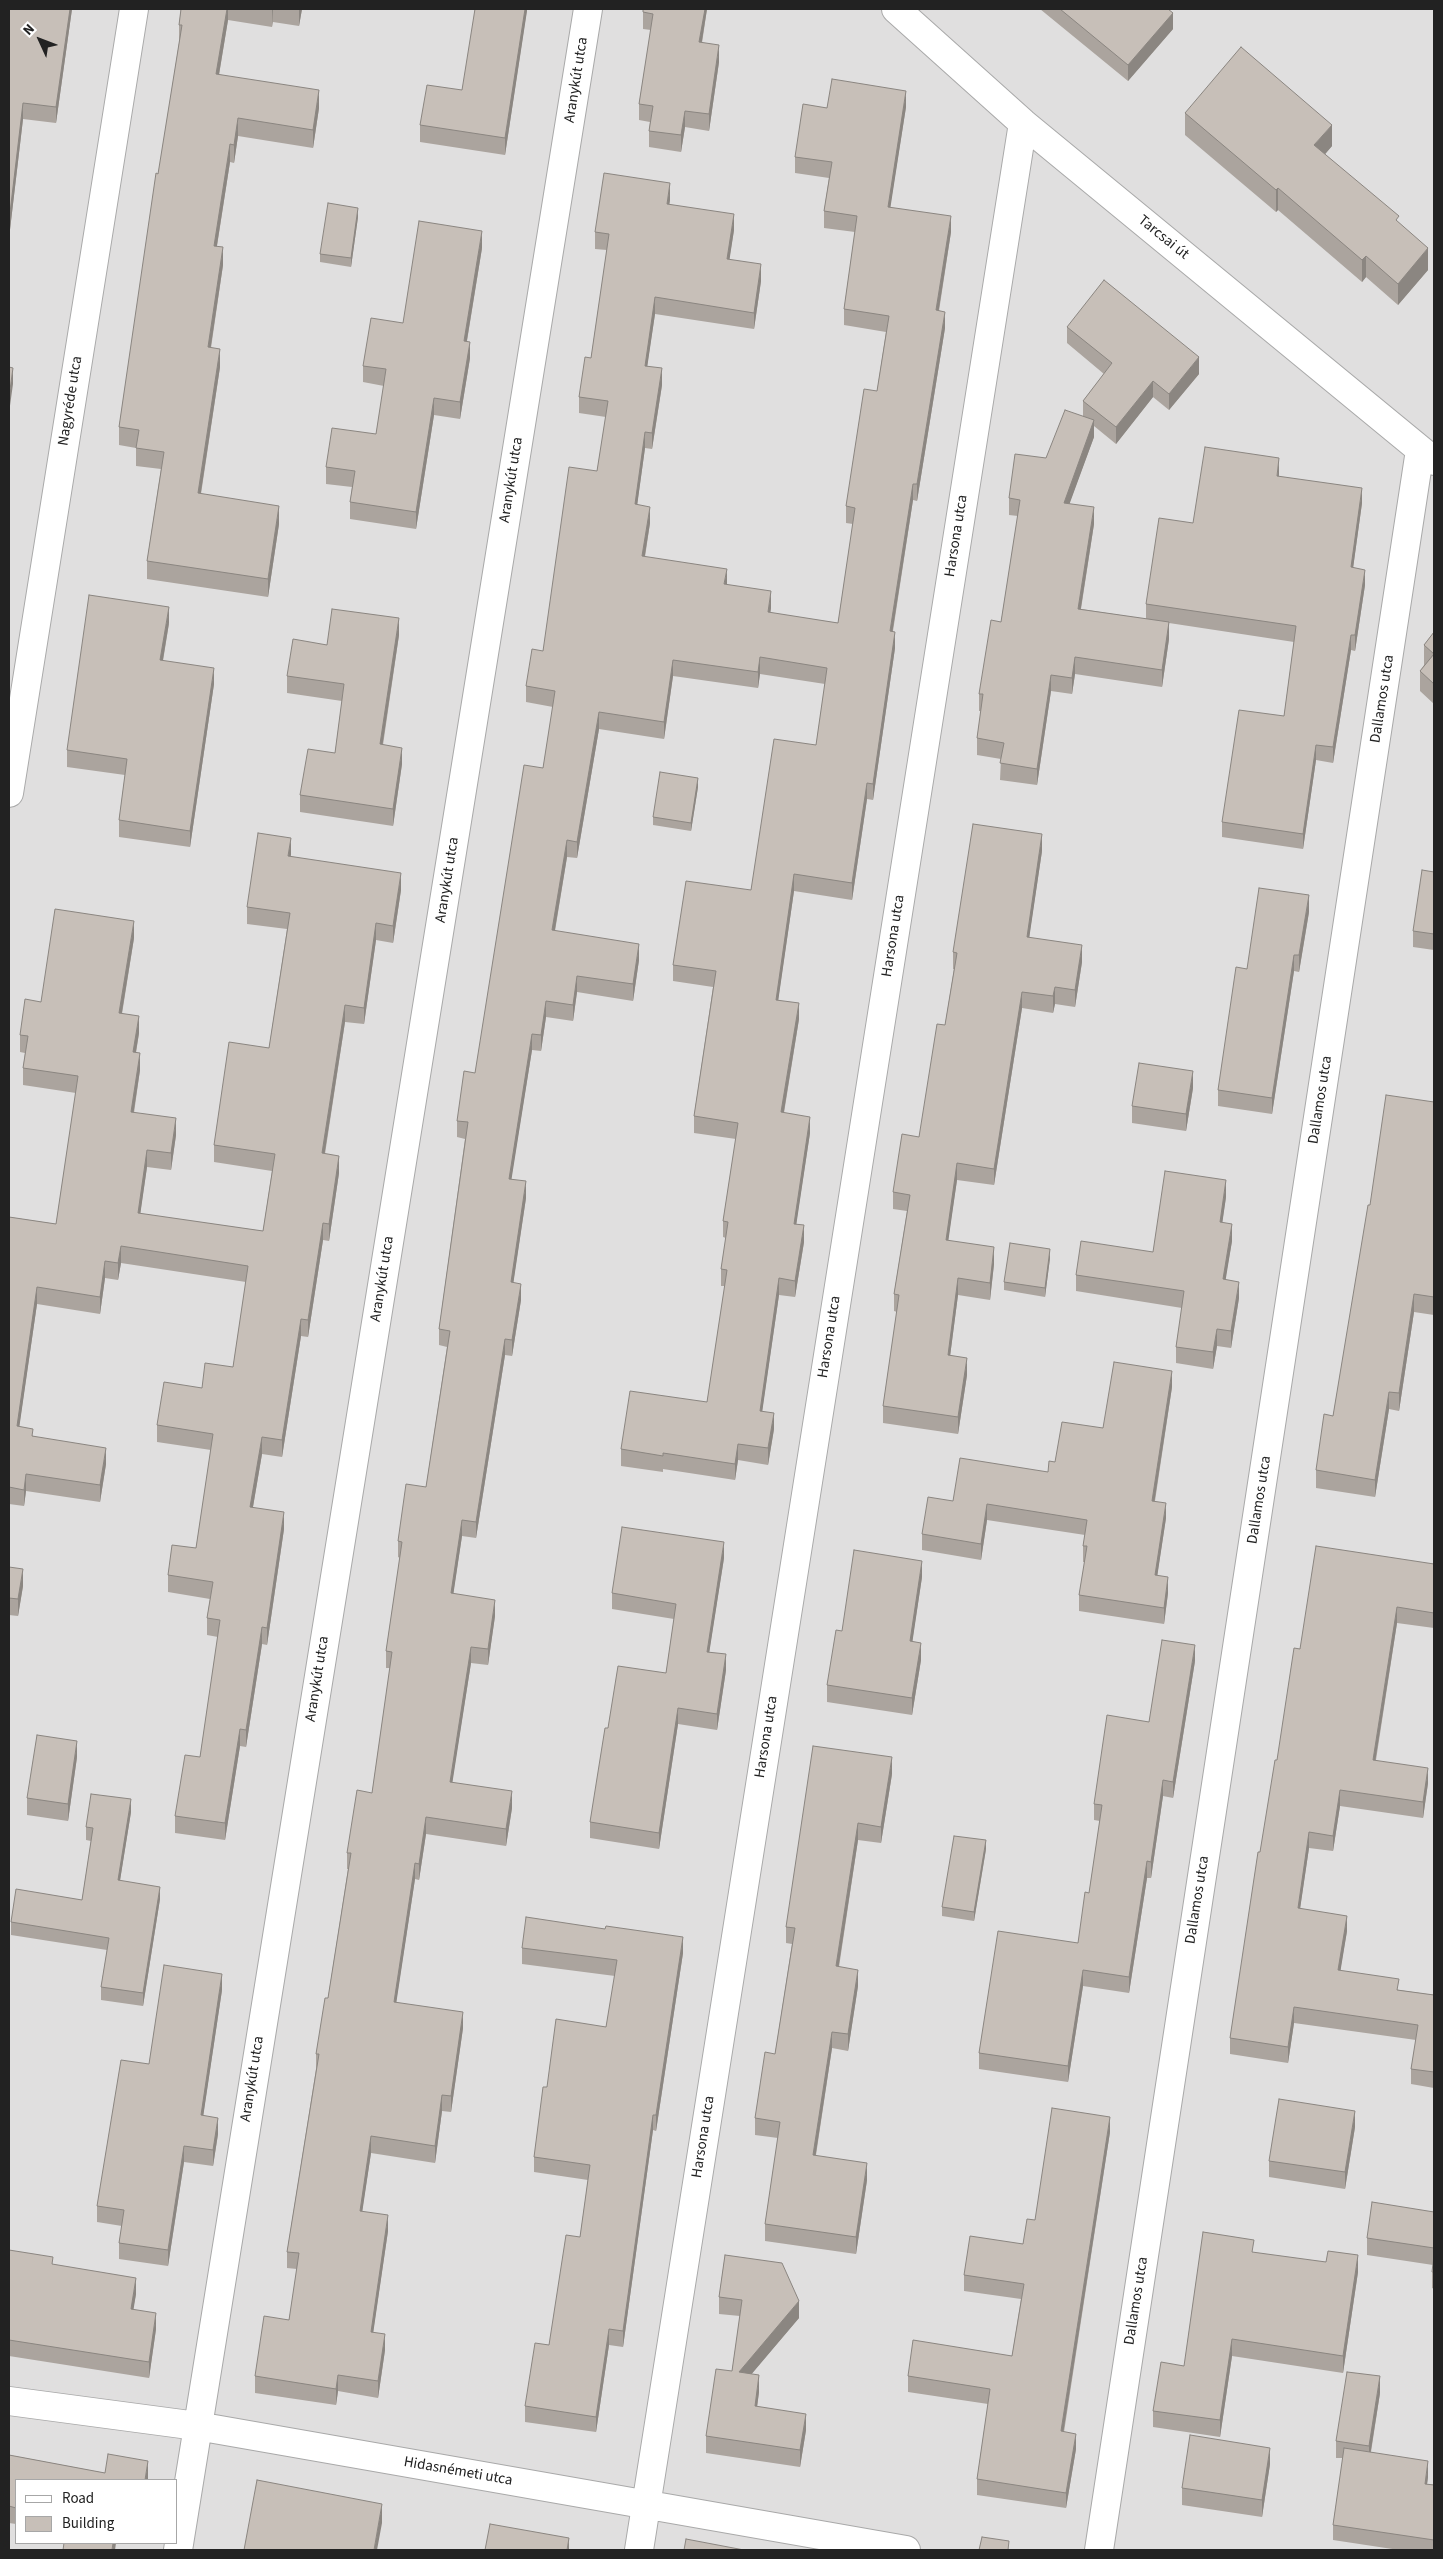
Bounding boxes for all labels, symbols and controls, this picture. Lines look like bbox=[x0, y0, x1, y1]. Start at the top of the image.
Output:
north arrow bbox=[15, 15, 65, 65]
text: N bbox=[19, 20, 40, 40]
street label: Aranykút utca bbox=[561, 36, 593, 124]
street label: Tarcsai út bbox=[1134, 212, 1192, 264]
street label: Nagyréde utca bbox=[55, 355, 87, 447]
street label: Aranykút utca bbox=[496, 436, 528, 524]
street label: Harsona utca bbox=[942, 494, 972, 578]
street label: Dallamos utca bbox=[1367, 654, 1399, 744]
street label: Aranykút utca bbox=[432, 836, 464, 924]
street label: Harsona utca bbox=[879, 894, 909, 978]
street label: Dallamos utca bbox=[1305, 1055, 1337, 1145]
street label: Aranykút utca bbox=[367, 1235, 399, 1323]
street label: Harsona utca bbox=[815, 1295, 845, 1379]
street label: Dallamos utca bbox=[1244, 1455, 1276, 1545]
street label: Aranykút utca bbox=[302, 1635, 334, 1723]
street label: Harsona utca bbox=[752, 1695, 782, 1779]
street label: Dallamos utca bbox=[1182, 1855, 1214, 1945]
street label: Aranykút utca bbox=[237, 2035, 269, 2123]
street label: Harsona utca bbox=[689, 2095, 719, 2179]
street label: Dallamos utca bbox=[1121, 2256, 1153, 2346]
street label: Hidasnémeti utca bbox=[402, 2454, 514, 2490]
legend bbox=[15, 2479, 178, 2544]
text: Road bbox=[62, 2488, 94, 2509]
text: Building bbox=[62, 2513, 114, 2534]

